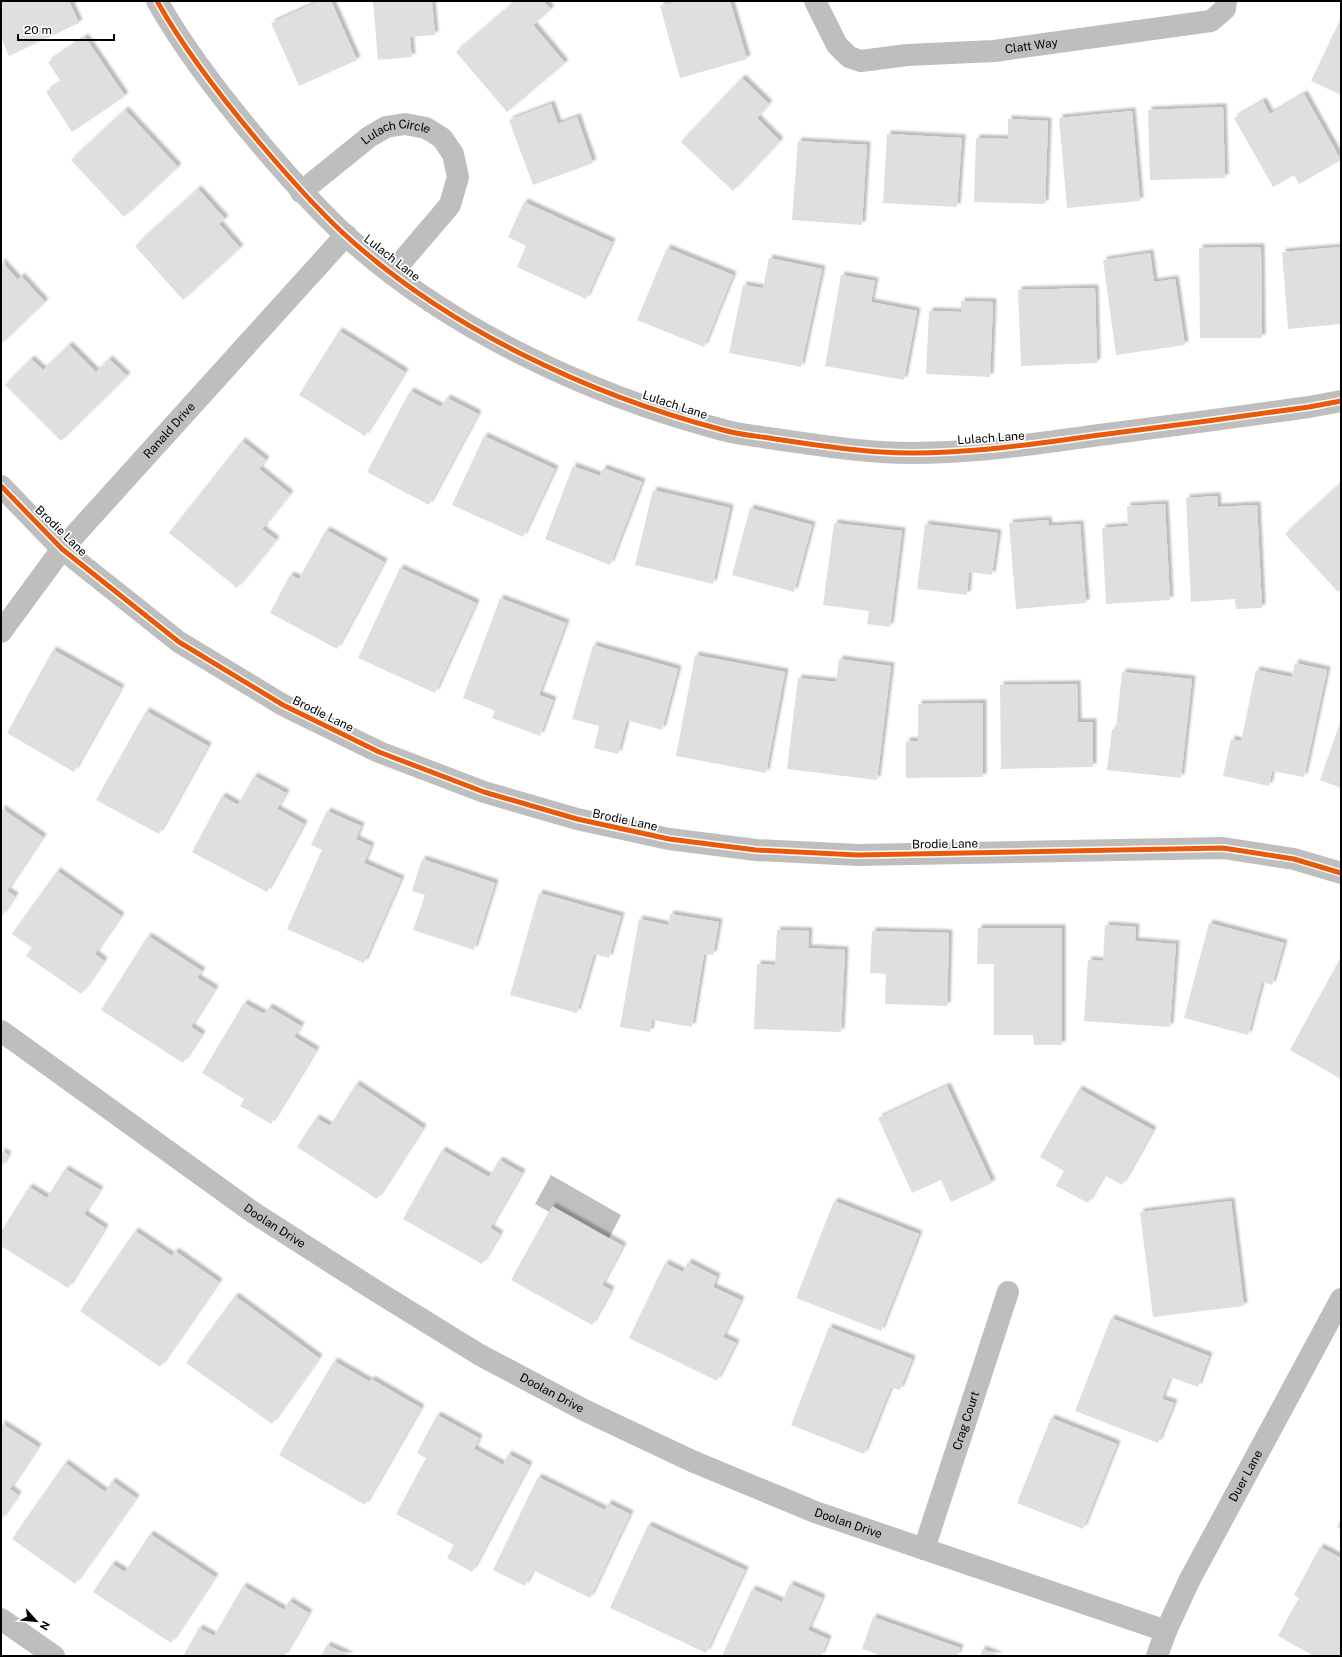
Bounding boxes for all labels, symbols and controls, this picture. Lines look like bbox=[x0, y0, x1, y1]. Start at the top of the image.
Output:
scale bar bbox=[18, 16, 114, 42]
text: 20 m bbox=[24, 23, 52, 37]
street label: Clatt Way bbox=[1004, 35, 1059, 56]
street label: Lulach Circle bbox=[358, 117, 434, 147]
street label: Lulach Lane bbox=[361, 232, 423, 284]
street label: Lulach Lane bbox=[641, 388, 709, 422]
street label: Ranald Drive bbox=[141, 399, 198, 461]
street label: Lulach Lane bbox=[957, 429, 1025, 447]
street label: Brodie Lane bbox=[32, 503, 90, 559]
street label: Brodie Lane bbox=[290, 693, 356, 735]
street label: Brodie Lane bbox=[591, 806, 659, 834]
street label: Brodie Lane bbox=[912, 836, 978, 852]
street label: Doolan Drive bbox=[241, 1201, 308, 1251]
street label: Doolan Drive bbox=[517, 1370, 587, 1416]
street label: Crag Court bbox=[950, 1389, 982, 1452]
street label: Duer Lane bbox=[1226, 1447, 1265, 1504]
street label: Doolan Drive bbox=[813, 1505, 884, 1541]
north arrow bbox=[16, 1601, 56, 1641]
text: N bbox=[38, 1619, 52, 1632]

